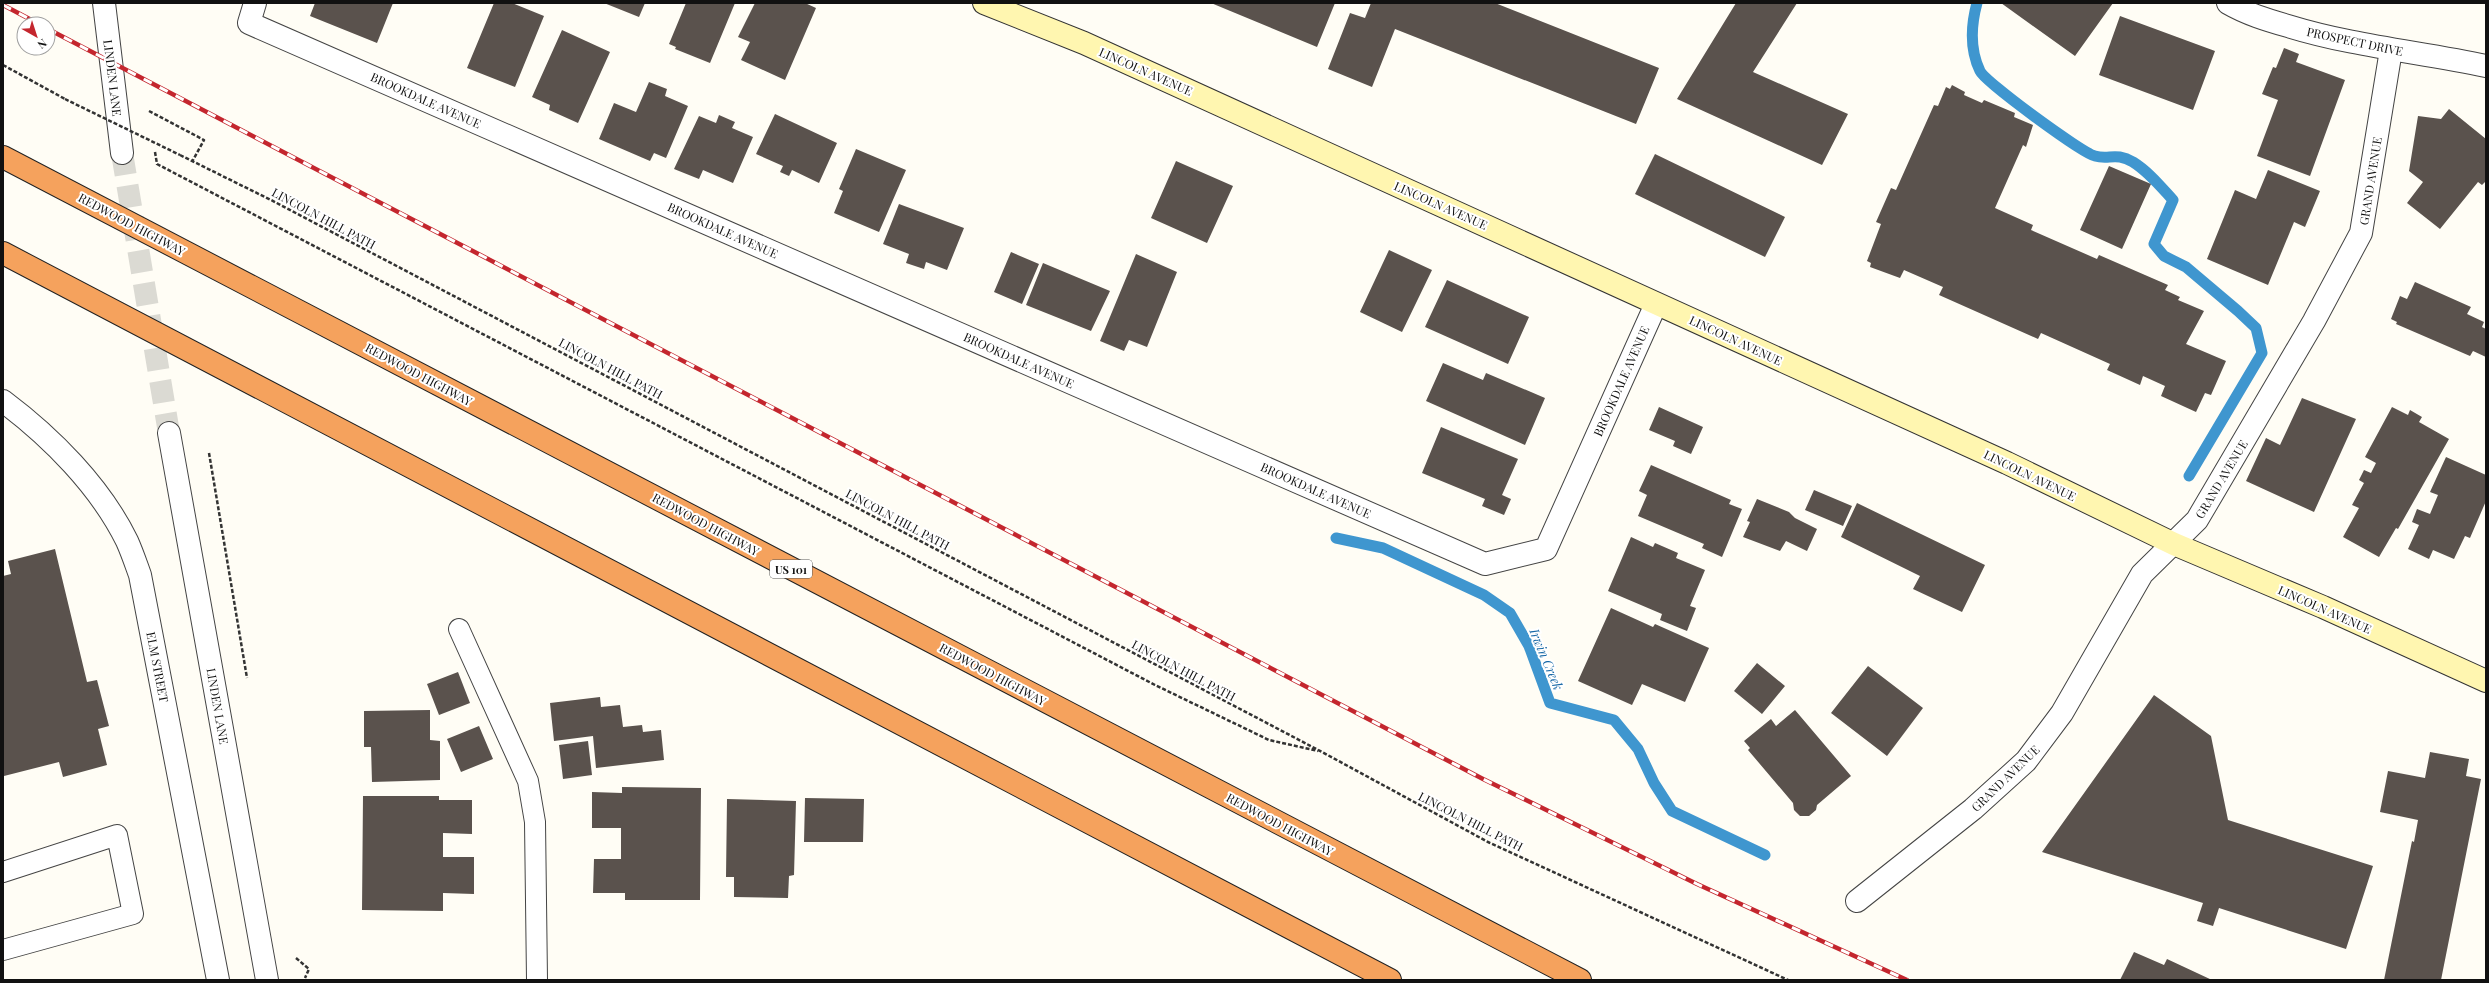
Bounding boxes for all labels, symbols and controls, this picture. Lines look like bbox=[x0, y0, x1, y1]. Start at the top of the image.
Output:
north arrow bbox=[16, 16, 56, 56]
street label: PROSPECT DRIVE bbox=[2305, 23, 2405, 59]
text: N bbox=[35, 36, 50, 53]
street label: LINDEN LANE bbox=[100, 39, 126, 117]
street label: LINCOLN AVENUE bbox=[1097, 43, 1195, 99]
street label: BROOKDALE AVENUE bbox=[368, 68, 484, 132]
street label: GRAND AVENUE bbox=[2355, 136, 2385, 226]
street label: LINCOLN AVENUE bbox=[1392, 177, 1490, 233]
street label: LINCOLN HILL PATH bbox=[269, 184, 379, 252]
street label: REDWOOD HIGHWAY bbox=[76, 189, 189, 259]
street label: BROOKDALE AVENUE bbox=[665, 198, 781, 262]
street label: LINCOLN AVENUE bbox=[1687, 312, 1785, 368]
street label: BROOKDALE AVENUE bbox=[1589, 323, 1653, 439]
street label: BROOKDALE AVENUE bbox=[961, 328, 1077, 392]
street label: LINCOLN HILL PATH bbox=[556, 334, 666, 402]
street label: REDWOOD HIGHWAY bbox=[363, 339, 476, 409]
street label: GRAND AVENUE bbox=[2191, 437, 2251, 521]
street label: LINCOLN AVENUE bbox=[1981, 446, 2079, 504]
street label: BROOKDALE AVENUE bbox=[1258, 458, 1374, 522]
street label: LINCOLN HILL PATH bbox=[843, 485, 953, 553]
street label: REDWOOD HIGHWAY bbox=[650, 489, 763, 559]
road number: US 101 bbox=[770, 560, 812, 578]
street label: LINCOLN AVENUE bbox=[2276, 581, 2374, 637]
water label: Irwin Creek bbox=[1526, 625, 1568, 693]
street label: ELM STREET bbox=[143, 630, 173, 704]
street label: LINCOLN HILL PATH bbox=[1129, 636, 1239, 704]
street label: REDWOOD HIGHWAY bbox=[937, 639, 1050, 709]
street label: LINDEN LANE bbox=[203, 667, 233, 745]
street label: GRAND AVENUE bbox=[1967, 741, 2043, 815]
street label: LINCOLN HILL PATH bbox=[1416, 788, 1526, 854]
street label: REDWOOD HIGHWAY bbox=[1224, 789, 1337, 859]

